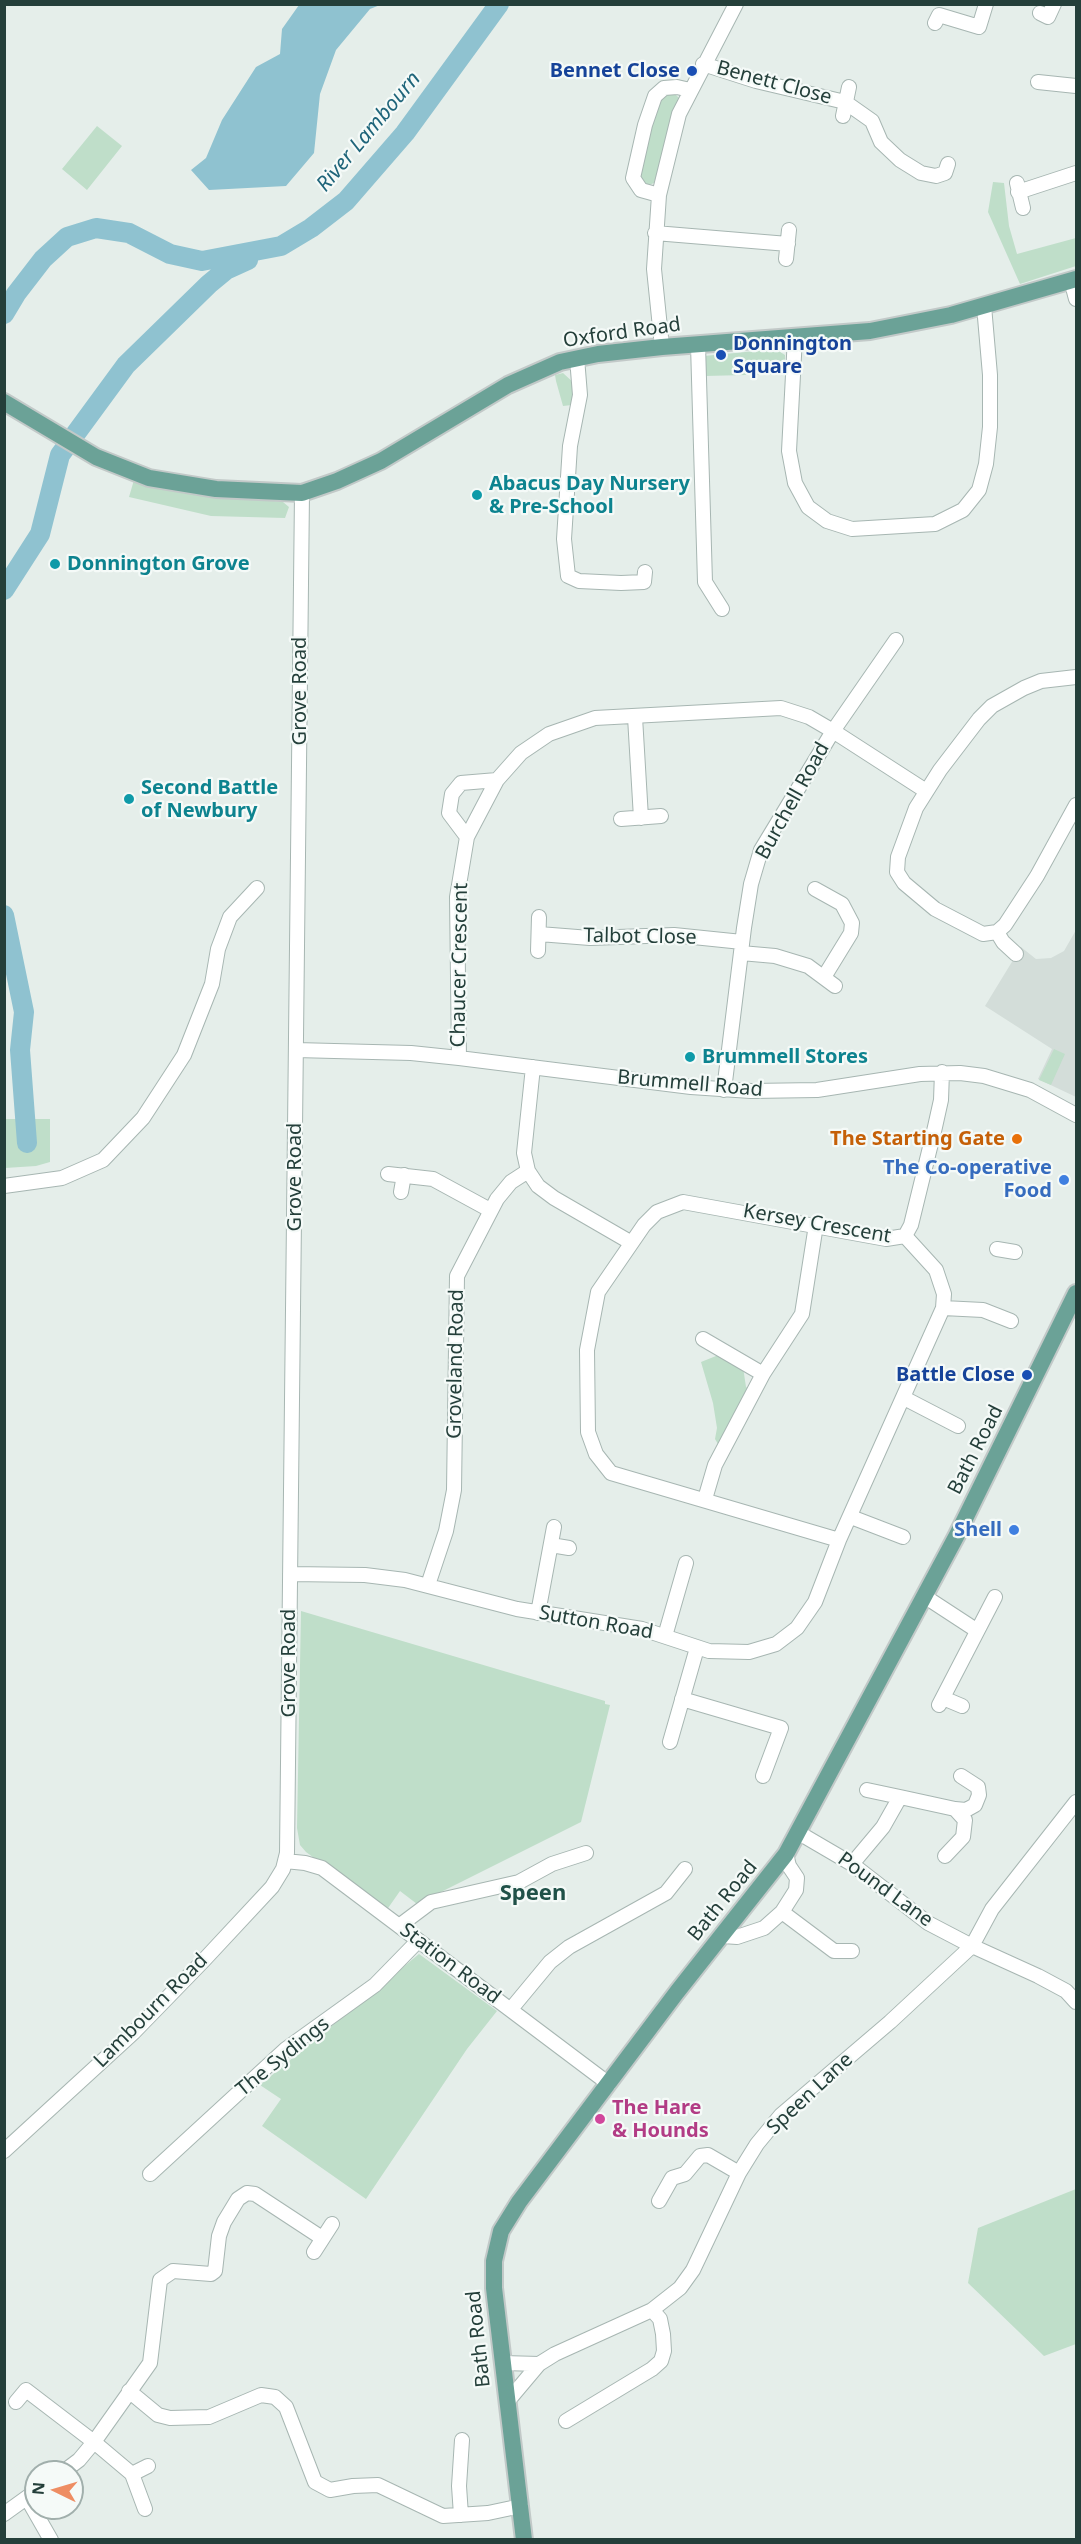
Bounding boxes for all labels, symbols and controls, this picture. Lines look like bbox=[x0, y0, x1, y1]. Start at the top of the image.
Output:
street label: Benett Close bbox=[714, 56, 834, 110]
place label: Bennet Close bbox=[550, 59, 680, 83]
marker: Bennet Close bbox=[685, 64, 699, 78]
water label: River Lambourn bbox=[312, 67, 426, 197]
street label: Oxford Road bbox=[562, 313, 682, 353]
place label: Donnington Square bbox=[733, 332, 852, 379]
marker: Donnington Square bbox=[714, 348, 728, 362]
place label: Abacus Day Nursery & Pre-School bbox=[489, 472, 690, 519]
marker: Abacus Day Nursery & Pre-School bbox=[470, 488, 484, 502]
place label: Donnington Grove bbox=[67, 552, 250, 576]
marker: Donnington Grove bbox=[48, 557, 62, 571]
street label: Grove Road bbox=[288, 637, 312, 745]
street label: Burchell Road bbox=[751, 738, 835, 864]
place label: Second Battle of Newbury bbox=[141, 776, 278, 823]
marker: Second Battle of Newbury bbox=[122, 792, 136, 806]
street label: Chaucer Crescent bbox=[447, 882, 473, 1048]
street label: Talbot Close bbox=[583, 924, 697, 950]
place label: Brummell Stores bbox=[702, 1045, 868, 1069]
marker: Brummell Stores bbox=[683, 1050, 697, 1064]
street label: Brummell Road bbox=[616, 1066, 764, 1102]
street label: Grove Road bbox=[283, 1123, 307, 1231]
place label: The Starting Gate bbox=[830, 1127, 1005, 1151]
marker: The Starting Gate bbox=[1010, 1132, 1024, 1146]
place label: The Co-operative Food bbox=[883, 1156, 1052, 1203]
marker: The Co-operative Food bbox=[1057, 1173, 1071, 1187]
street label: Kersey Crescent bbox=[741, 1199, 893, 1249]
street label: Groveland Road bbox=[443, 1289, 469, 1439]
place label: Battle Close bbox=[896, 1363, 1015, 1387]
marker: Battle Close bbox=[1020, 1368, 1034, 1382]
street label: Bath Road bbox=[943, 1401, 1009, 1499]
place label: Shell bbox=[954, 1518, 1002, 1542]
marker: Shell bbox=[1007, 1523, 1021, 1537]
street label: Sutton Road bbox=[537, 1601, 655, 1645]
street label: Grove Road bbox=[277, 1609, 301, 1717]
street label: Pound Lane bbox=[833, 1847, 937, 1933]
street label: Bath Road bbox=[683, 1856, 763, 1946]
district label: Speen bbox=[500, 1881, 566, 1907]
street label: Station Road bbox=[395, 1918, 505, 2010]
street label: Lambourn Road bbox=[89, 1949, 213, 2073]
street label: The Sydings bbox=[232, 2012, 334, 2102]
street label: Speen Lane bbox=[762, 2048, 858, 2140]
place label: The Hare & Hounds bbox=[612, 2096, 709, 2143]
marker: The Hare & Hounds bbox=[593, 2112, 607, 2126]
street label: Bath Road bbox=[462, 2289, 496, 2389]
north arrow bbox=[24, 2460, 84, 2520]
text: N bbox=[27, 2481, 50, 2496]

